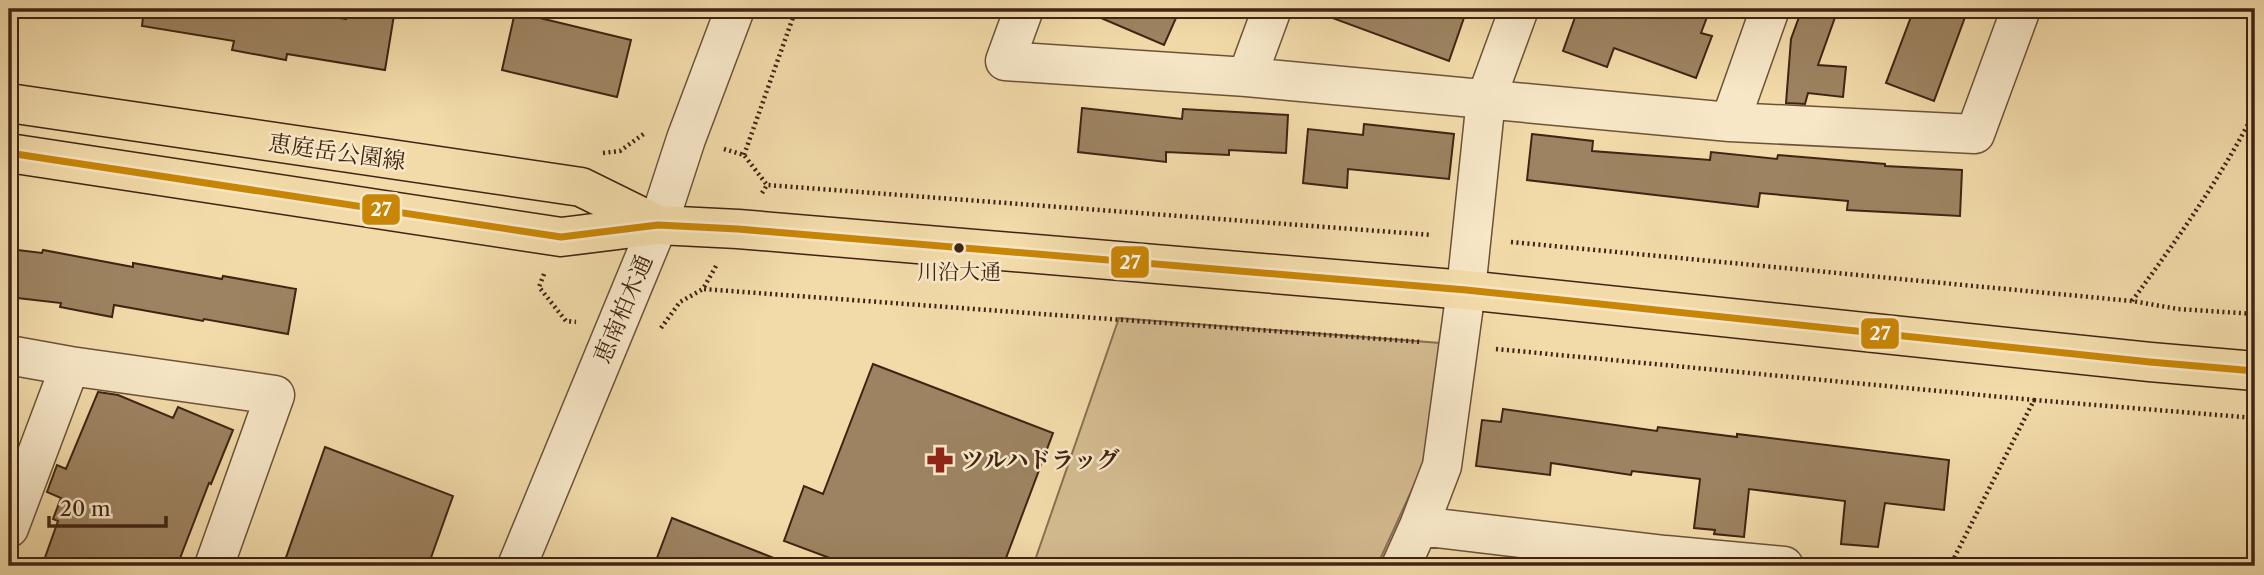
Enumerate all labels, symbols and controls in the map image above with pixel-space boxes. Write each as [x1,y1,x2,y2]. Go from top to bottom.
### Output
street label: 恵庭岳公園線 [267,129,407,175]
line badge: 27 [361,193,401,226]
text: 27 [370,198,392,221]
marker: 川沿大通 [952,241,966,255]
line badge: 27 [1110,245,1150,279]
street label: 恵南柏木通 [588,251,658,367]
text: 27 [1119,251,1141,274]
place label: 川沿大通 [917,259,1001,284]
line badge: 27 [1860,317,1900,350]
text: 27 [1869,322,1891,345]
pharmacy icon: ツルハドラッグ [925,445,955,475]
place label: ツルハドラッグ [961,446,1119,474]
scale bar [49,484,166,528]
text: 20 m [60,496,111,521]

